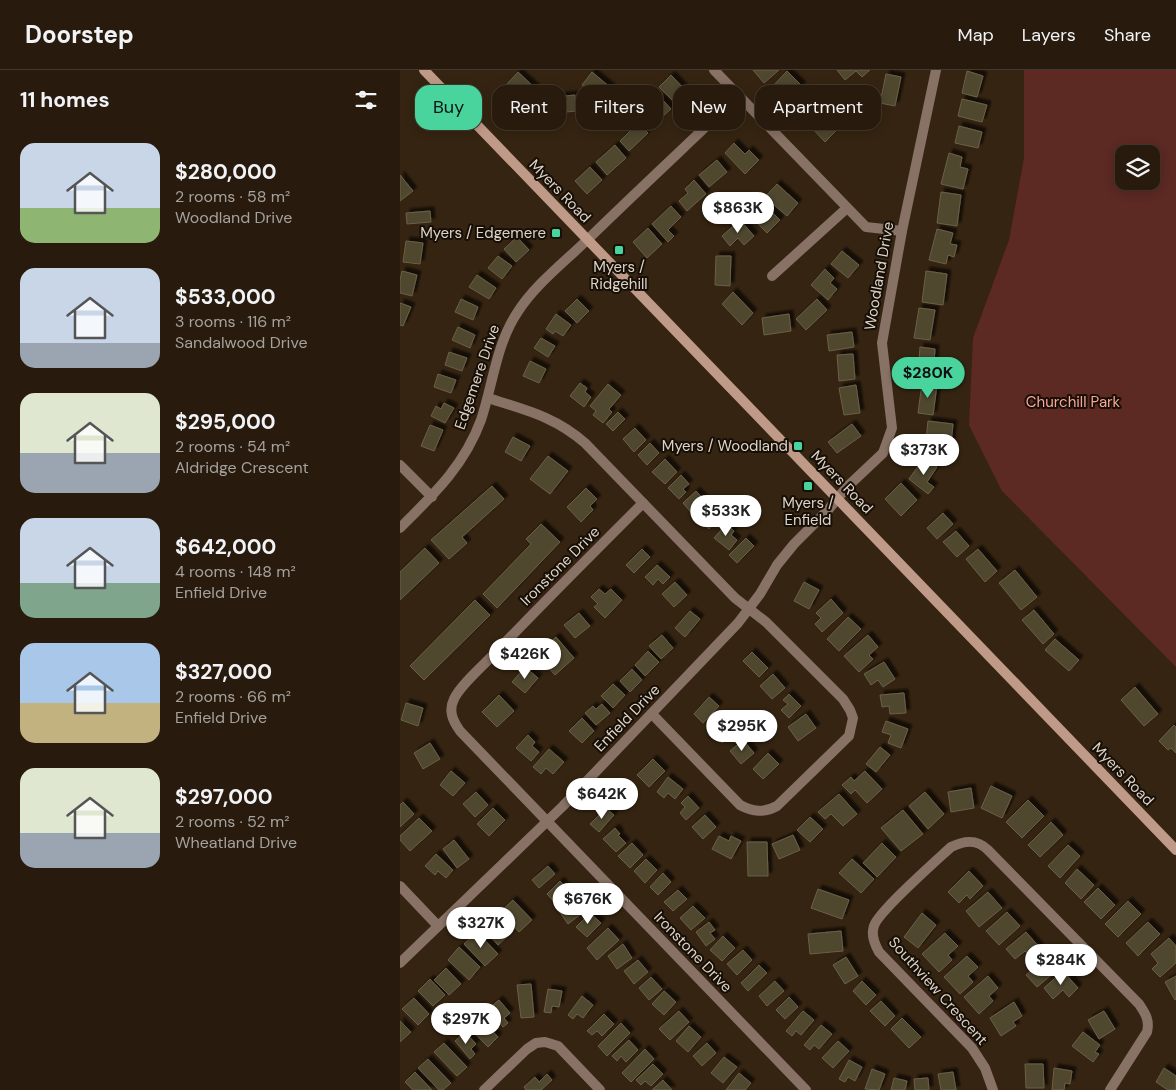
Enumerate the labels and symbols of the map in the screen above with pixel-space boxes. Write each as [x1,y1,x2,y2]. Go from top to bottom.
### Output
street label: Myers Road [525,155,595,227]
pin: $863K [703,191,773,234]
street label: Woodland Drive [860,220,898,332]
place label: Myers / Edgemere [420,223,546,243]
marker: Myers / Edgemere [550,227,562,239]
marker: Myers / Ridgehill [613,244,625,256]
place label: Myers / Ridgehill [590,257,648,294]
street label: Edgemere Drive [450,322,504,432]
pin: $280K [893,356,963,399]
park label: Churchill Park [1026,392,1121,412]
pin: $373K [889,434,959,476]
place label: Myers / Woodland [662,436,788,456]
marker: Myers / Woodland [792,440,804,452]
street label: Myers Road [807,446,877,518]
marker: Myers / Enfield [802,480,814,492]
place label: Myers / Enfield [782,493,834,530]
pin: $533K [691,494,761,537]
street label: Ironstone Drive [516,522,604,610]
pin: $426K [490,638,560,680]
street label: Enfield Drive [590,680,664,756]
pin: $295K [707,710,777,752]
street label: Myers Road [1088,738,1158,810]
pin: $642K [567,778,637,820]
pin: $676K [553,882,623,925]
pin: $327K [446,906,516,949]
street label: Ironstone Drive [649,907,737,997]
street label: Southview Crescent [884,933,992,1050]
pin: $284K [1026,944,1096,986]
pin: $297K [431,1002,501,1045]

